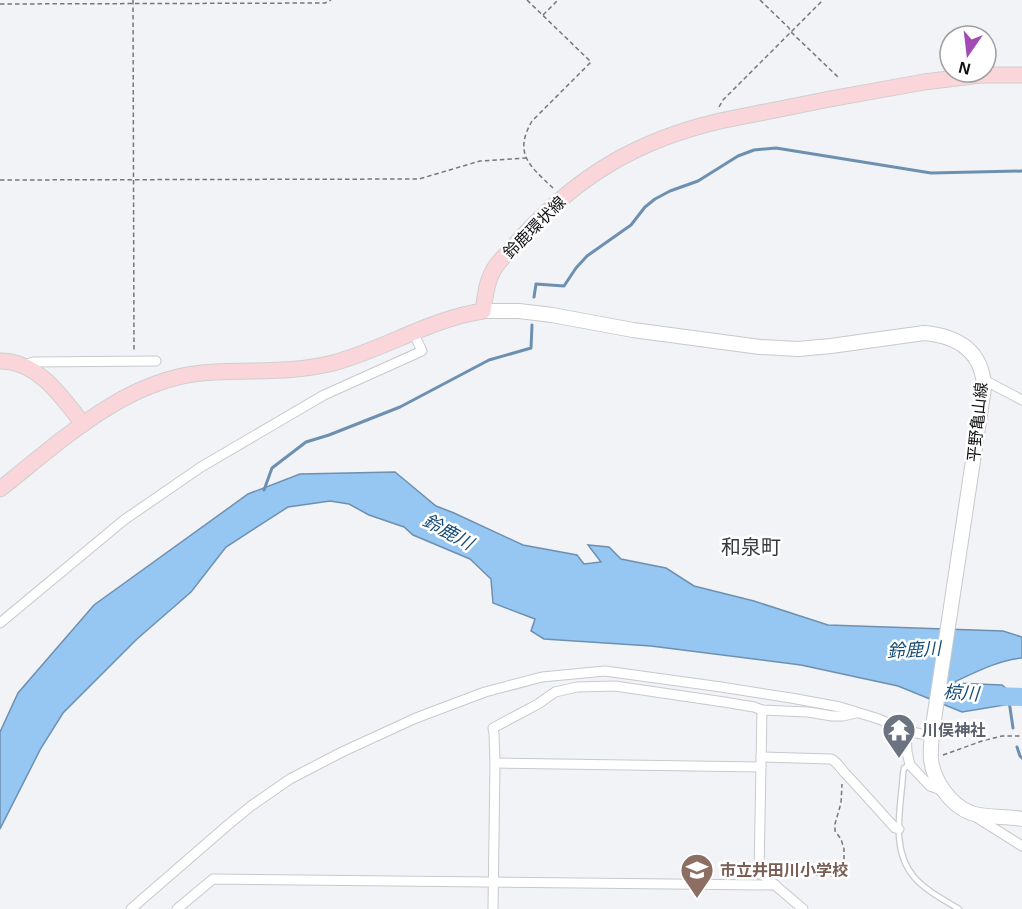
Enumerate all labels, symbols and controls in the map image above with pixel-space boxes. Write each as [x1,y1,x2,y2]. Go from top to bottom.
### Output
north arrow [938,24,998,84]
text: N [957,58,972,78]
street label: 鈴鹿環状線 [500,193,569,262]
street label: 平野亀山線 [965,381,990,463]
water label: 鈴鹿川 [420,510,478,555]
district label: 和泉町 [721,536,781,558]
water label: 鈴鹿川 [887,638,943,661]
water label: 椋川 [942,682,982,704]
temple icon: 川俣神社 [881,712,917,759]
place label: 川俣神社 [922,721,986,739]
school or university icon: 市立井田川小学校 [679,852,715,899]
place label: 市立井田川小学校 [720,861,848,879]

